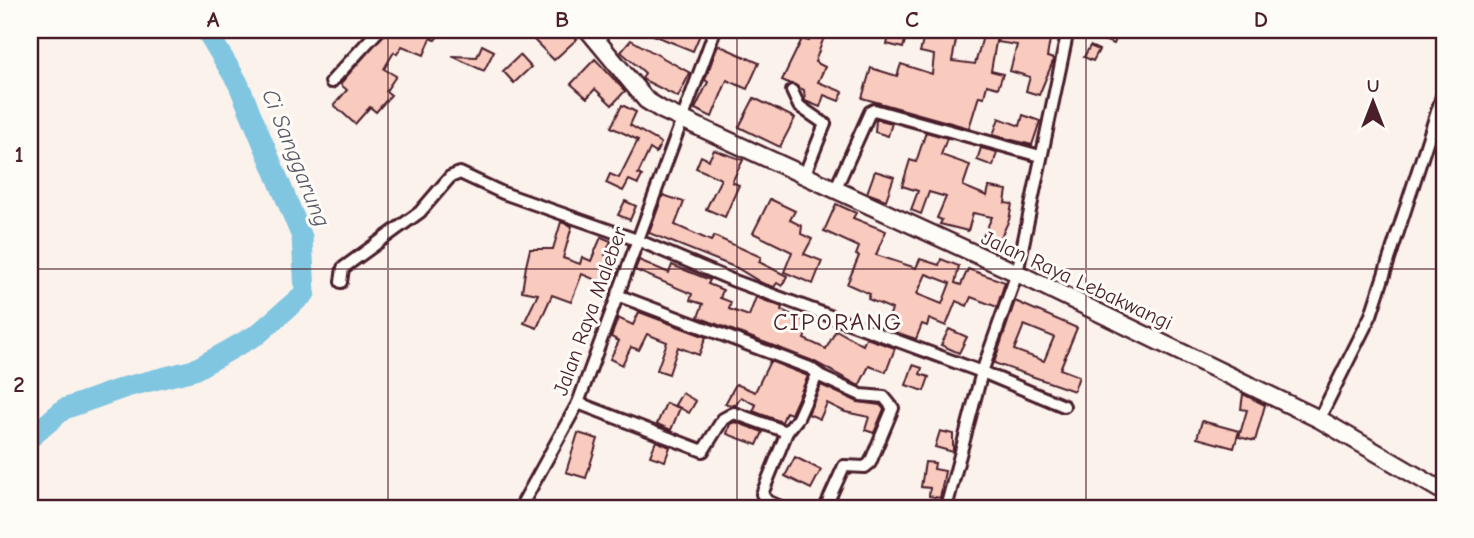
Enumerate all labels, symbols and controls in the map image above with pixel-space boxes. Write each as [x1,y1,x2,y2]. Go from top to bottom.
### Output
text: A [207,6,220,33]
text: B [555,6,569,33]
text: C [905,6,919,33]
text: D [1254,6,1268,33]
north arrow [1338,66,1408,136]
text: U [1367,75,1379,97]
water label: Ci Sanggarung [256,85,336,231]
text: 1 [14,141,24,168]
street label: Jalan Raya Maleber [548,223,632,399]
street label: Jalan Raya Lebakwangi [978,225,1176,335]
district label: CIPORANG [773,308,903,336]
text: 2 [13,371,25,398]

